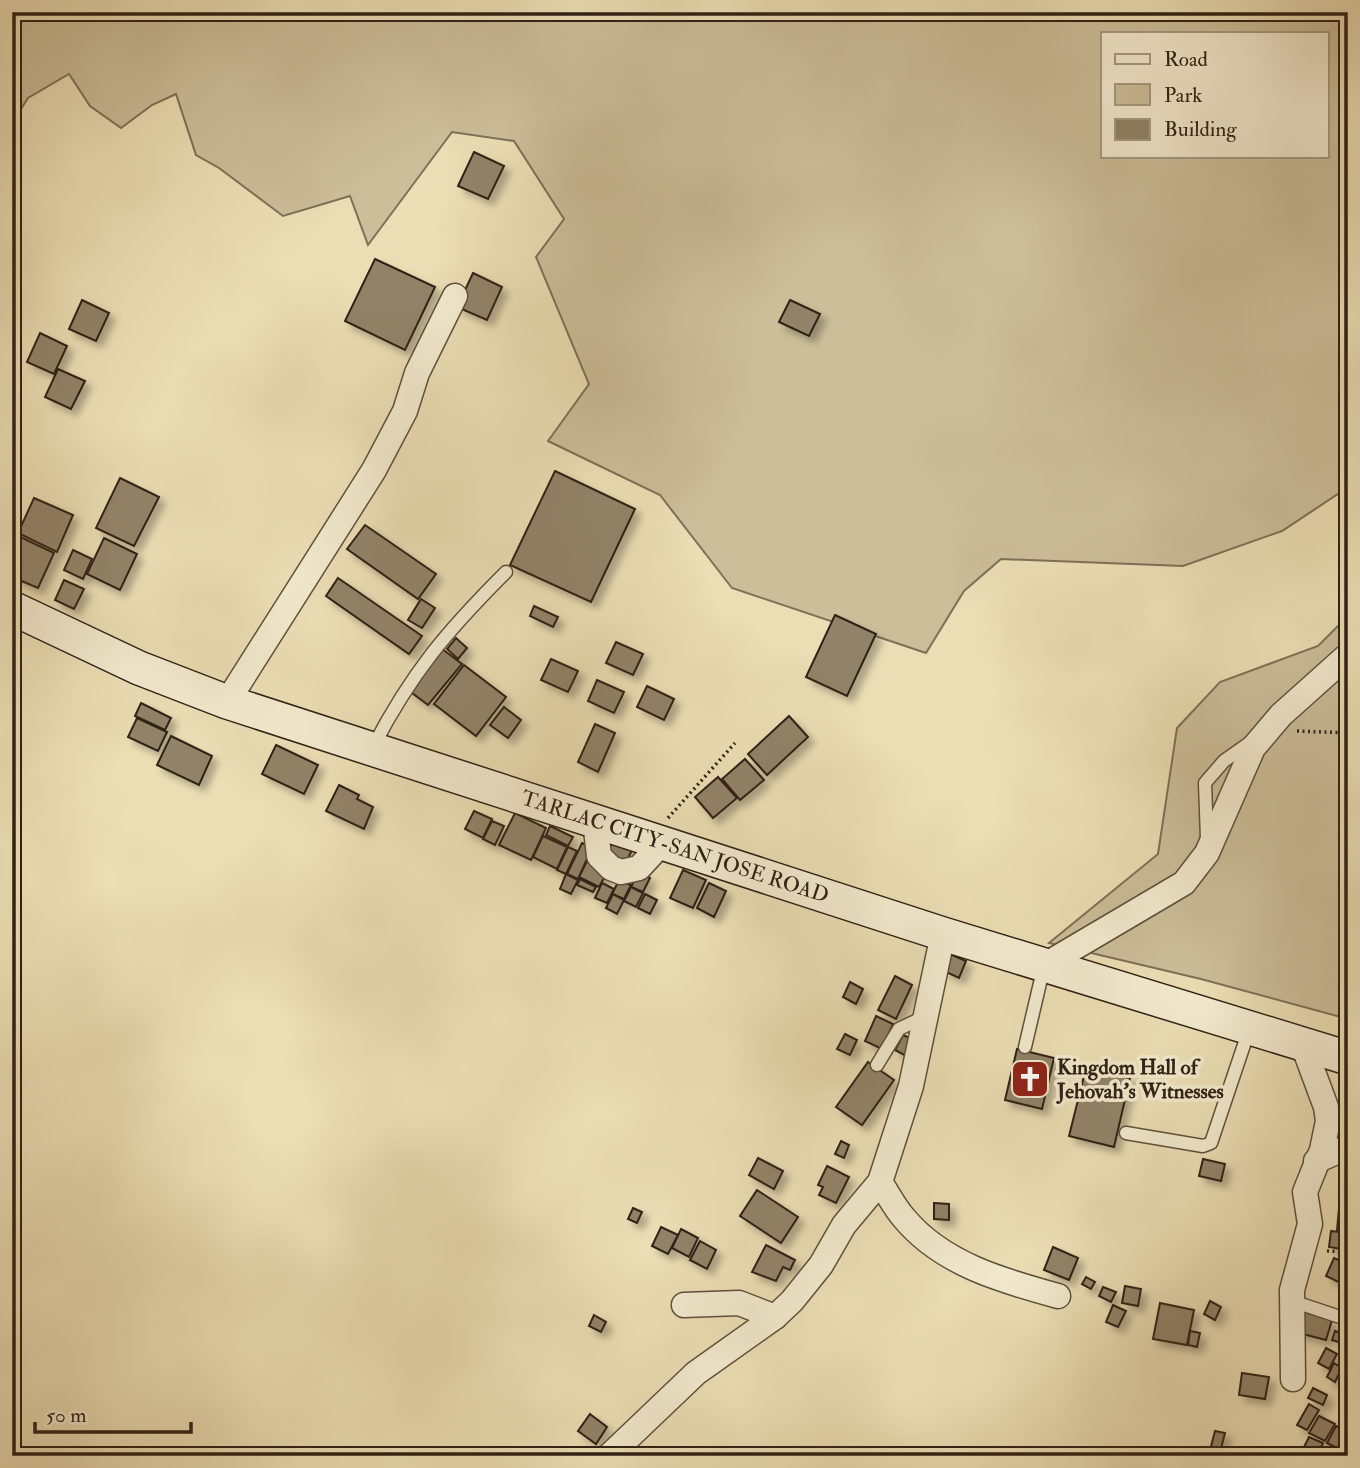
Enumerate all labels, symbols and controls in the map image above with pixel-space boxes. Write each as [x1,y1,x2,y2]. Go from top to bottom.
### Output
legend [1101,32,1328,158]
text: Road [1164,46,1209,73]
text: Park [1164,82,1202,109]
text: Building [1164,116,1237,143]
street label: TARLAC CITY-SAN JOSE ROAD [518,784,832,910]
place label: Kingdom Hall of Jehovah's Witnesses [1056,1054,1224,1105]
church icon: Kingdom Hall of Jehovah's Witnesses [1009,1058,1051,1100]
scale bar [35,1391,191,1435]
text: 50 m [46,1402,87,1429]

